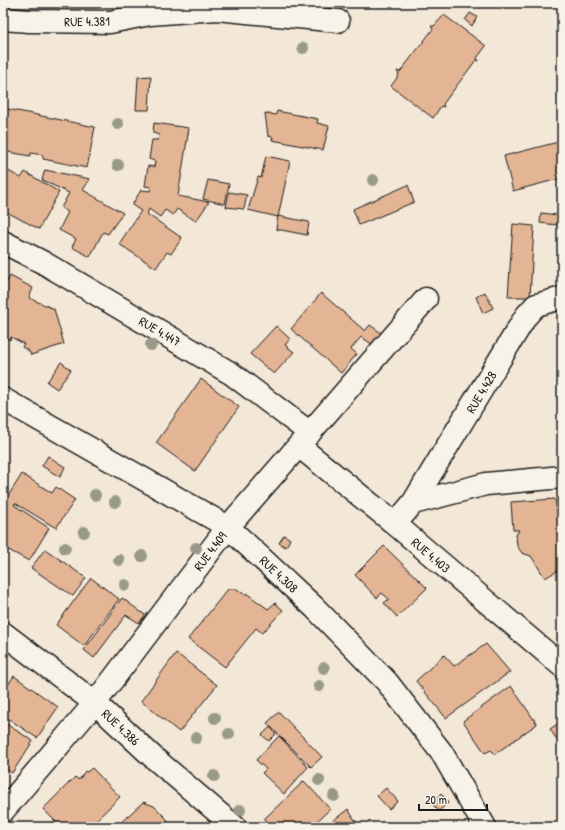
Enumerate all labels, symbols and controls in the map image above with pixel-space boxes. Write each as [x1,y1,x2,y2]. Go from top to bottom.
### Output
street label: RUE 4.381 [64,12,110,30]
street label: RUE 4.447 [136,312,184,350]
street label: RUE 4.428 [461,367,501,416]
street label: RUE 4.409 [189,527,231,574]
street label: RUE 4.403 [408,533,455,577]
street label: RUE 4.308 [256,551,302,597]
street label: RUE 4.386 [98,705,144,749]
scale bar [419,786,487,812]
text: 20 m [425,791,447,808]

